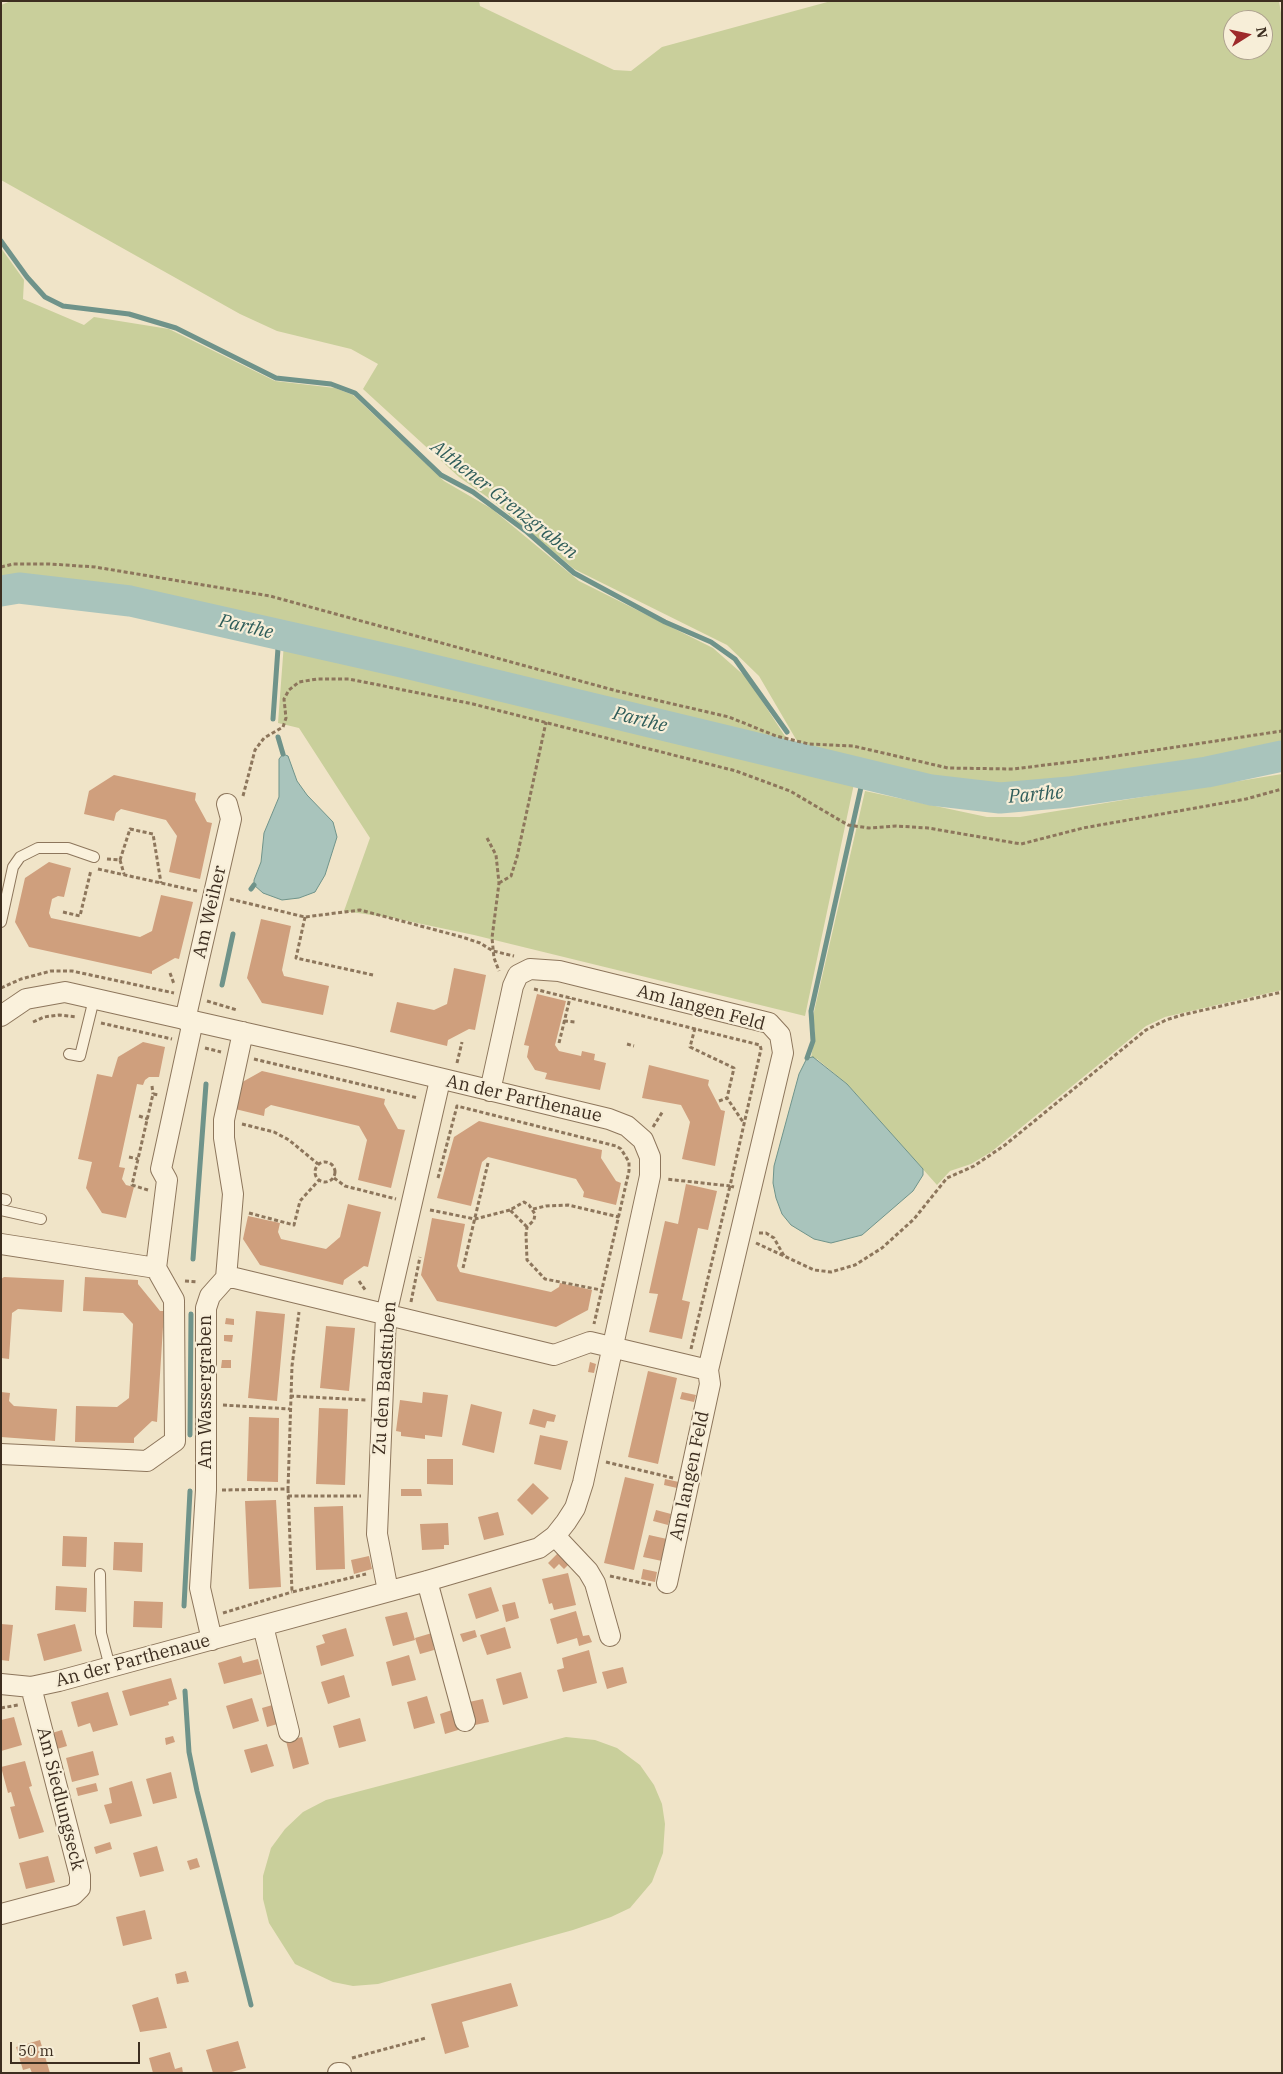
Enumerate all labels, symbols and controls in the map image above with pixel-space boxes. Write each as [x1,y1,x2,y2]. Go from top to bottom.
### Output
north arrow [1223,10,1273,60]
text: N [1252,26,1272,40]
water label: Althener Grenzgraben [426,436,582,564]
water label: Parthe [217,610,275,644]
water label: Parthe [611,702,669,738]
water label: Parthe [1008,781,1064,809]
street label: Am Weiher [189,864,231,960]
street label: Am langen Feld [634,980,768,1036]
street label: An der Parthenaue [444,1071,604,1127]
street label: Zu den Badstuben [369,1300,401,1456]
street label: Am Wassergraben [195,1315,217,1469]
street label: Am langen Feld [666,1409,714,1543]
street label: An der Parthenaue [53,1630,213,1692]
street label: Am Siedlungseck [32,1725,88,1873]
scale bar [12,2032,142,2064]
text: 50 m [18,2041,54,2060]

